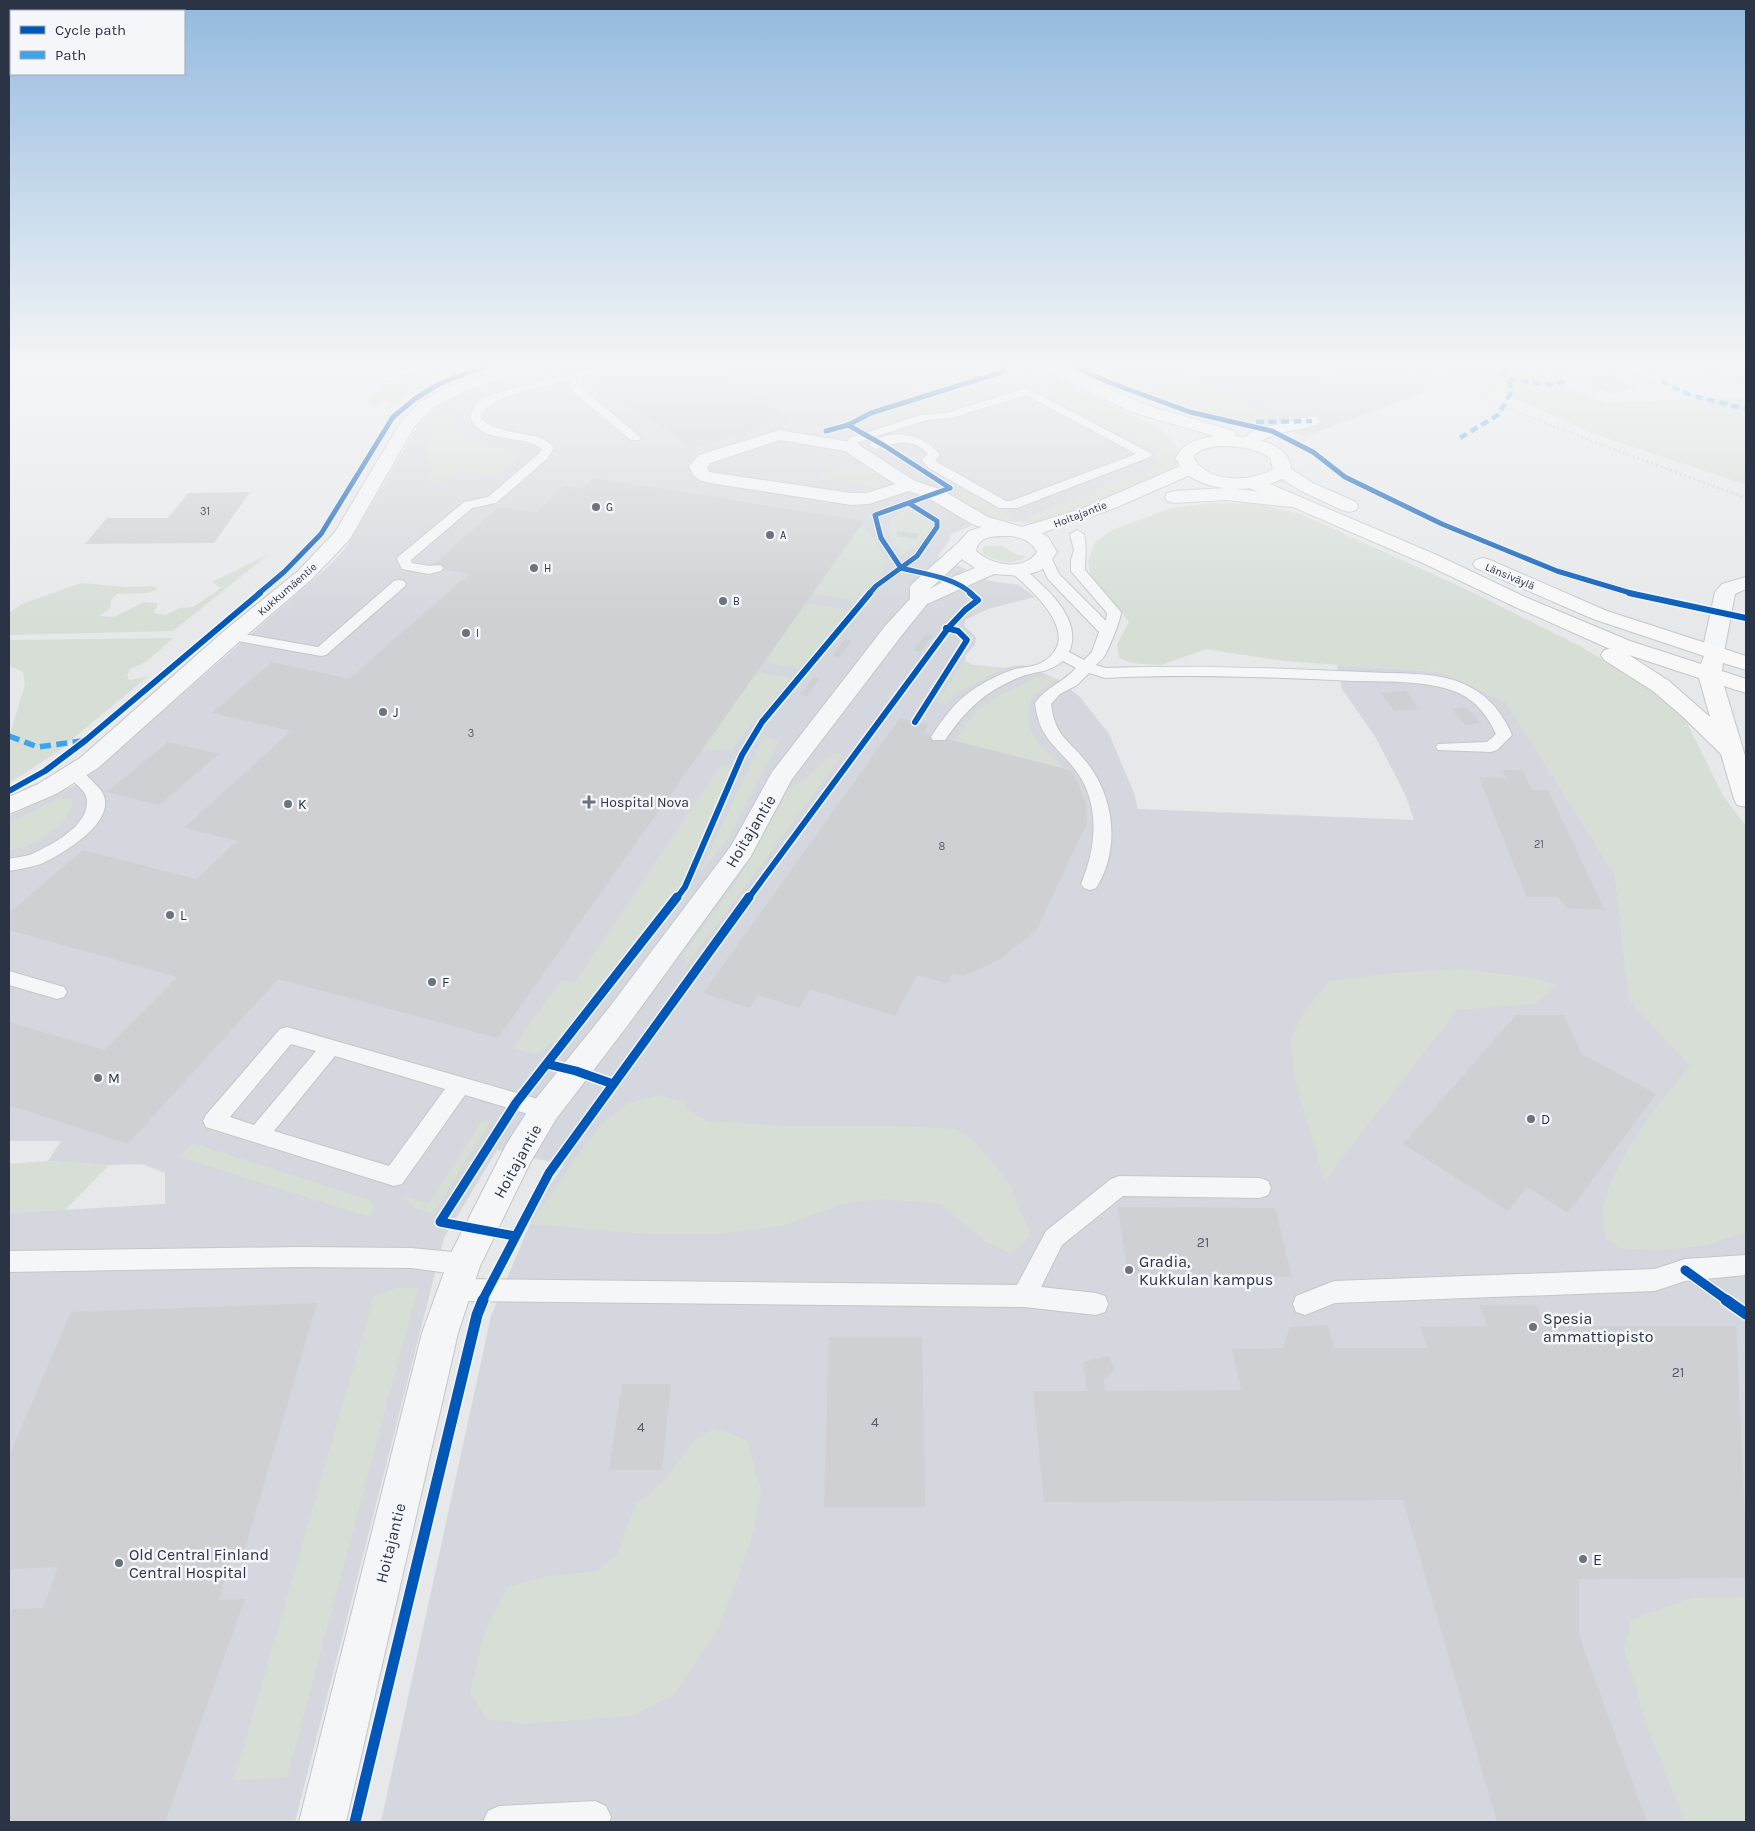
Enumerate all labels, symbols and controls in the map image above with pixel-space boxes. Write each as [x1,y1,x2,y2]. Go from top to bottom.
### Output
legend [10,10,185,75]
text: Cycle path [55,21,126,39]
text: Path [55,46,86,64]
street label: Hoitajantie [1052,498,1109,531]
marker: G [590,501,602,513]
place label: G [606,501,613,514]
house number: 31 [200,505,210,518]
marker: A [764,529,776,541]
place label: A [780,529,787,542]
street label: Kukkumäentie [255,560,320,619]
street label: Länsiväylä [1483,560,1537,593]
marker: H [528,562,540,574]
place label: H [544,562,551,575]
marker: B [717,595,729,607]
place label: B [733,595,740,608]
marker: I [460,627,472,639]
place label: I [476,627,479,640]
place label: J [393,704,399,721]
marker: J [377,706,389,718]
house number: 3 [468,727,474,740]
street label: Hoitajantie [721,791,780,871]
place label: Hospital Nova [600,794,689,811]
marker: Hospital Nova [582,795,596,809]
place label: K [298,796,307,813]
marker: K [282,798,294,810]
house number: 21 [1534,838,1544,851]
house number: 8 [939,840,946,853]
place label: L [180,907,187,924]
marker: L [164,909,176,921]
place label: F [442,974,449,991]
marker: F [426,976,438,988]
place label: M [108,1070,120,1087]
marker: M [92,1072,104,1084]
place label: D [1541,1111,1550,1128]
marker: D [1525,1113,1537,1125]
street label: Hoitajantie [489,1121,546,1201]
house number: 21 [1197,1234,1209,1251]
place label: Gradia, Kukkulan kampus [1139,1252,1273,1289]
marker: Gradia, Kukkulan kampus [1123,1264,1135,1276]
place label: Spesia ammattiopisto [1543,1309,1653,1346]
marker: Spesia ammattiopisto [1527,1321,1539,1333]
house number: 21 [1672,1364,1684,1381]
house number: 4 [871,1414,879,1431]
house number: 4 [637,1419,645,1436]
street label: Hoitajantie [371,1501,410,1585]
place label: Old Central Finland Central Hospital [129,1545,269,1582]
place label: E [1593,1550,1602,1569]
marker: E [1577,1553,1589,1565]
marker: Old Central Finland Central Hospital [113,1557,125,1569]

